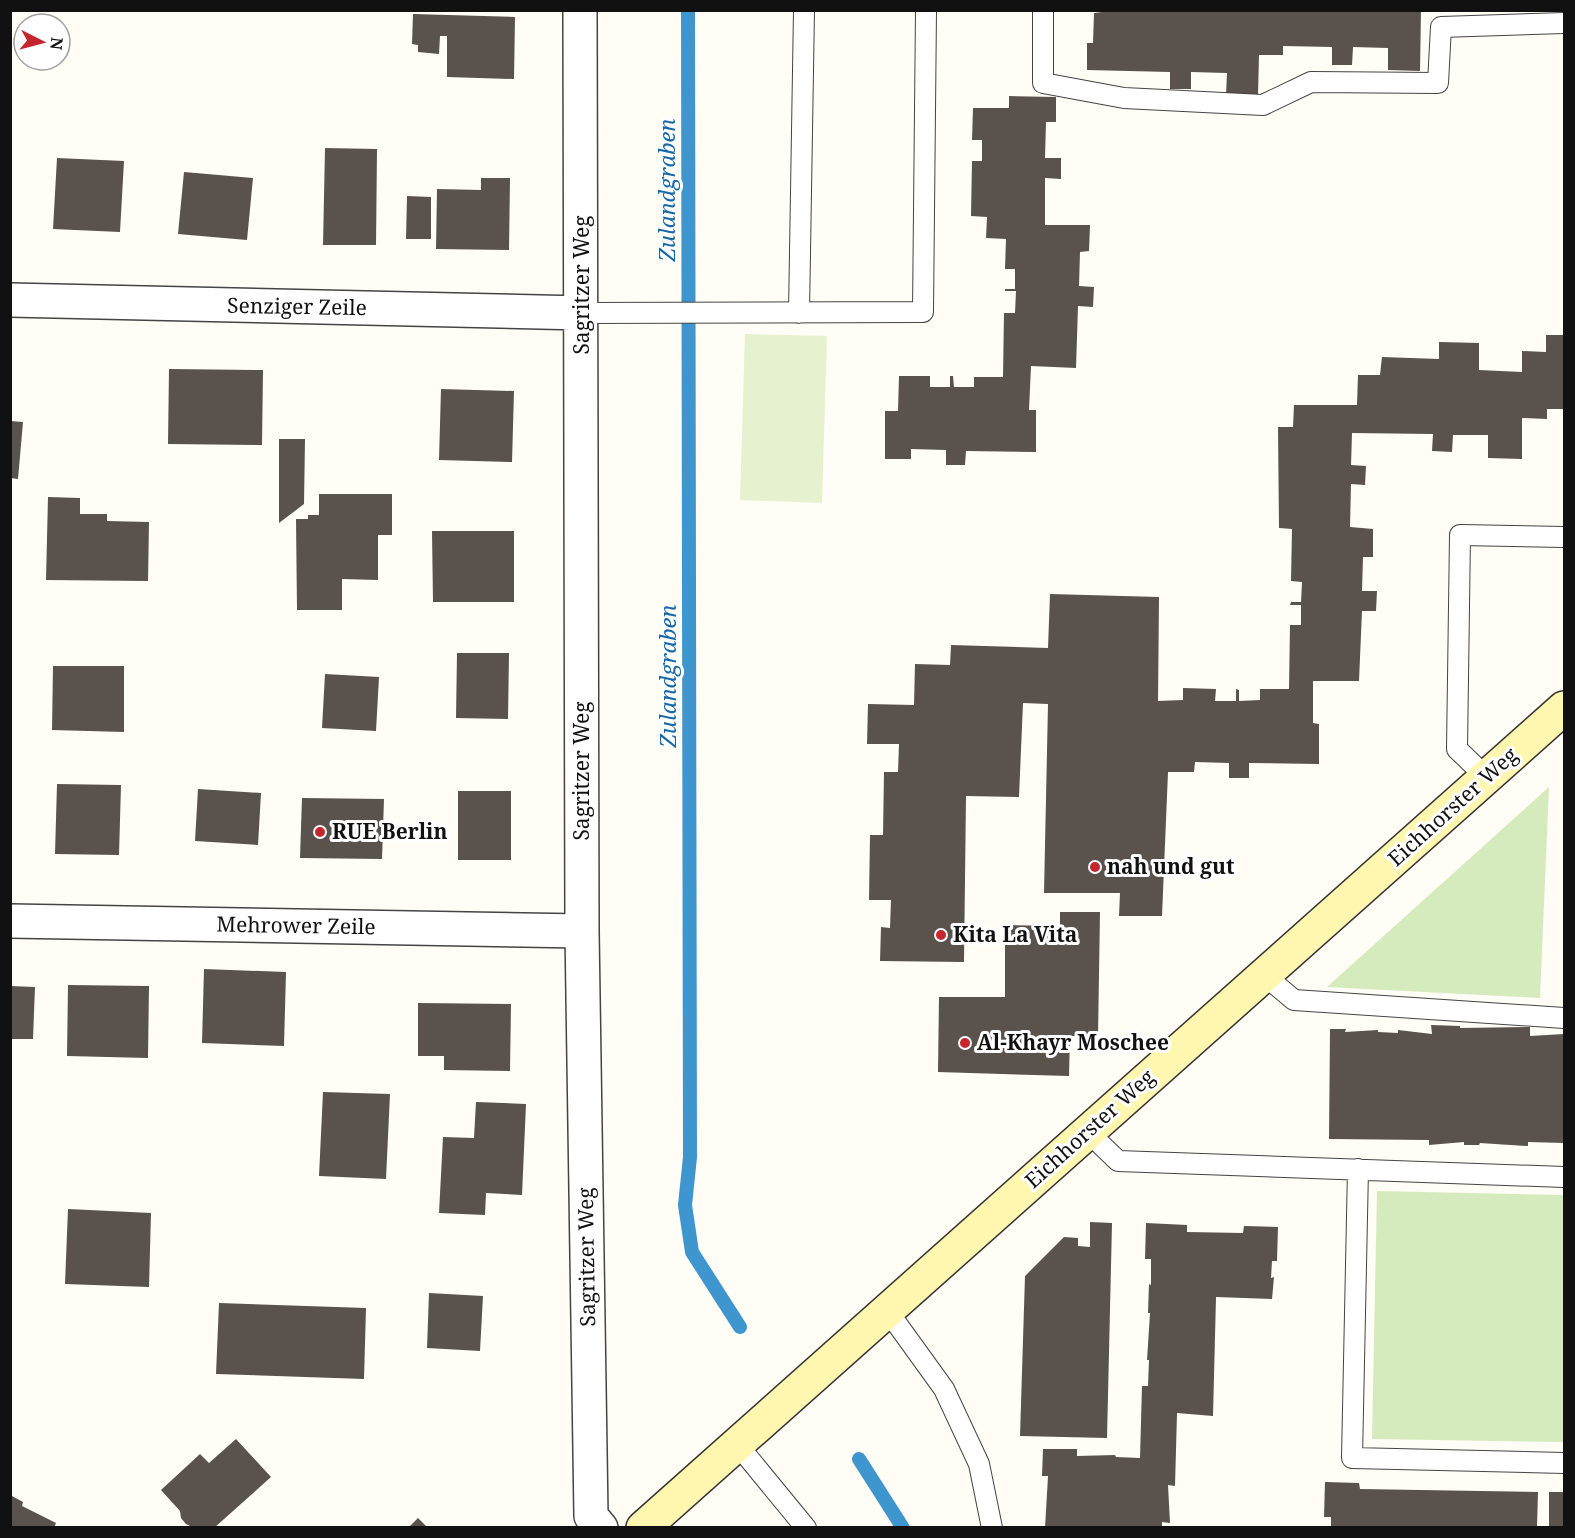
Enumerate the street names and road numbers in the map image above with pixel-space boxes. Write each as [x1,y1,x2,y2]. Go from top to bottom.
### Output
street label: Sagritzer Weg [567,215,595,355]
street label: Senziger Zeile [227,291,367,321]
street label: Sagritzer Weg [567,701,595,841]
street label: Eichhorster Weg [1381,740,1524,872]
street label: Mehrower Zeile [216,910,376,940]
street label: Eichhorster Weg [1018,1062,1161,1194]
street label: Sagritzer Weg [571,1187,601,1327]

